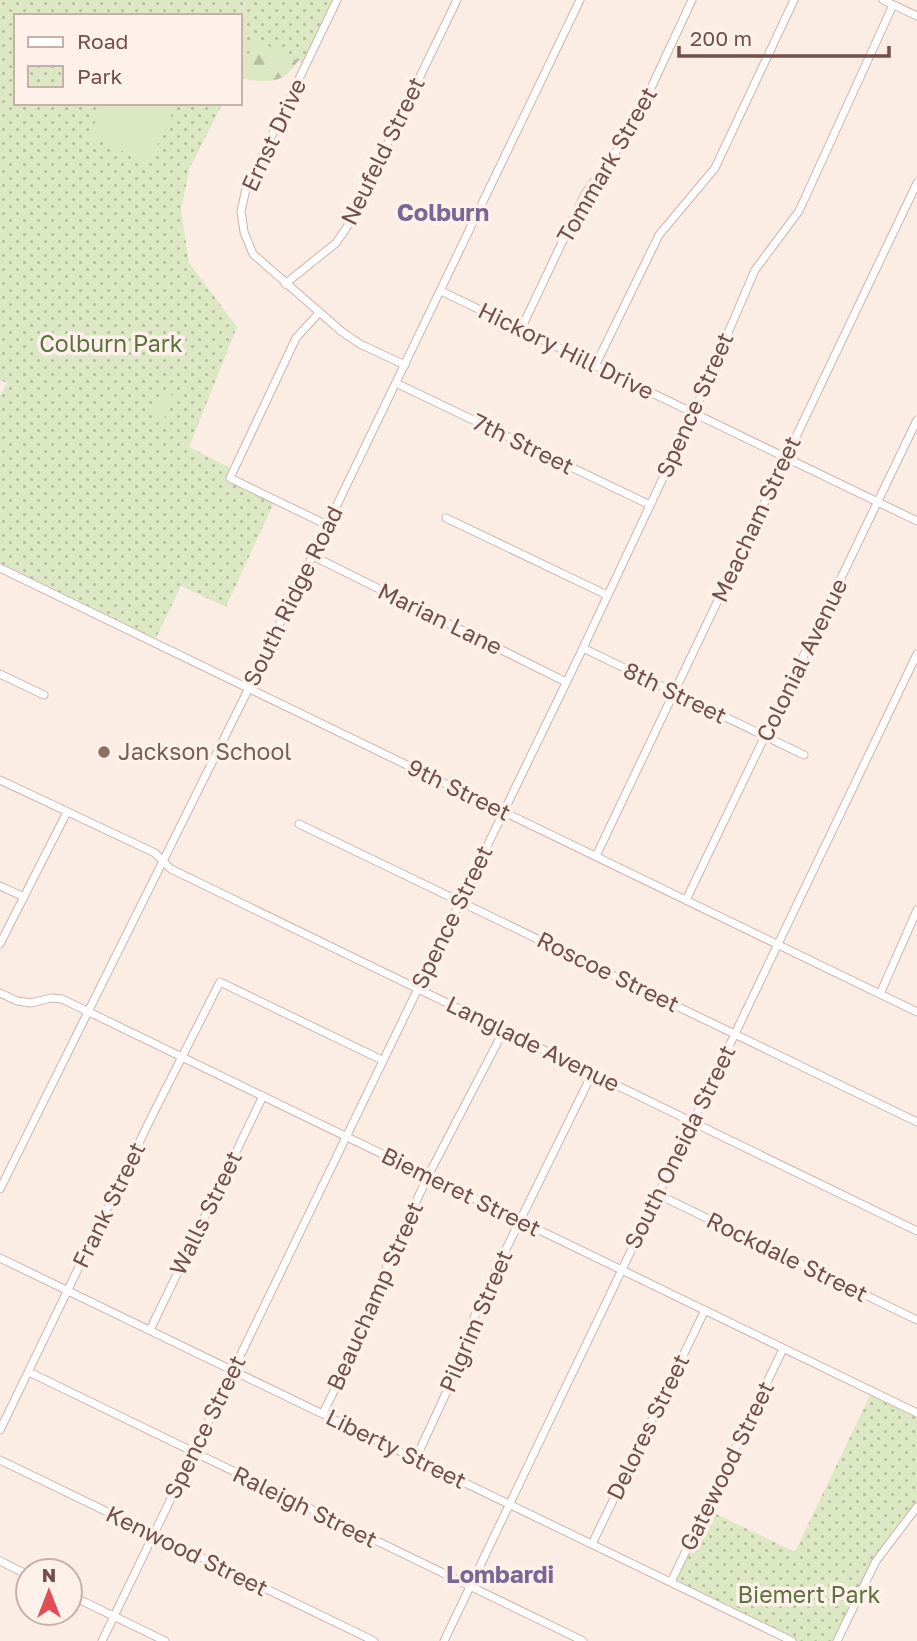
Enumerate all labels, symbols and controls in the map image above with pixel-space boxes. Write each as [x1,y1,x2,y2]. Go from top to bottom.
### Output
legend [14,14,242,105]
scale bar [679,14,889,58]
text: 200 m [690,25,752,51]
text: Road [77,28,128,54]
text: Park [77,63,123,89]
street label: Neufeld Street [334,72,430,229]
street label: Ernst Drive [235,74,311,195]
street label: Tommark Street [550,82,662,247]
district label: Colburn [397,197,489,226]
street label: Hickory Hill Drive [474,295,659,405]
street label: Spence Street [650,328,739,482]
park label: Colburn Park [39,329,183,357]
street label: 7th Street [468,407,579,480]
street label: Meacham Street [704,431,806,606]
street label: South Ridge Road [236,501,348,690]
street label: Colonial Avenue [750,573,853,746]
street label: Marian Lane [374,576,507,660]
street label: 8th Street [619,655,732,729]
place label: Jackson School [118,737,292,765]
marker: Jackson School [96,744,112,760]
street label: 9th Street [403,752,516,826]
street label: Spence Street [404,840,498,993]
street label: Roscoe Street [533,925,684,1018]
street label: Langlade Avenue [442,989,625,1097]
street label: South Oneida Street [618,1040,741,1253]
street label: Frank Street [66,1137,151,1272]
street label: Biemeret Street [377,1140,546,1242]
street label: Walls Street [163,1146,247,1279]
street label: Beauchamp Street [320,1197,428,1394]
street label: Rockdale Street [702,1205,873,1307]
street label: Pilgrim Street [433,1245,518,1396]
street label: Delores Street [600,1349,694,1504]
street label: Spence Street [157,1350,251,1503]
street label: Gatewood Street [673,1376,779,1555]
street label: Liberty Street [322,1402,471,1494]
street label: Raleigh Street [229,1459,382,1553]
street label: Kenwood Street [102,1499,273,1601]
north arrow [14,1557,84,1627]
district label: Lombardi [446,1559,554,1588]
text: N [42,1563,56,1586]
park label: Biemert Park [738,1580,880,1608]

